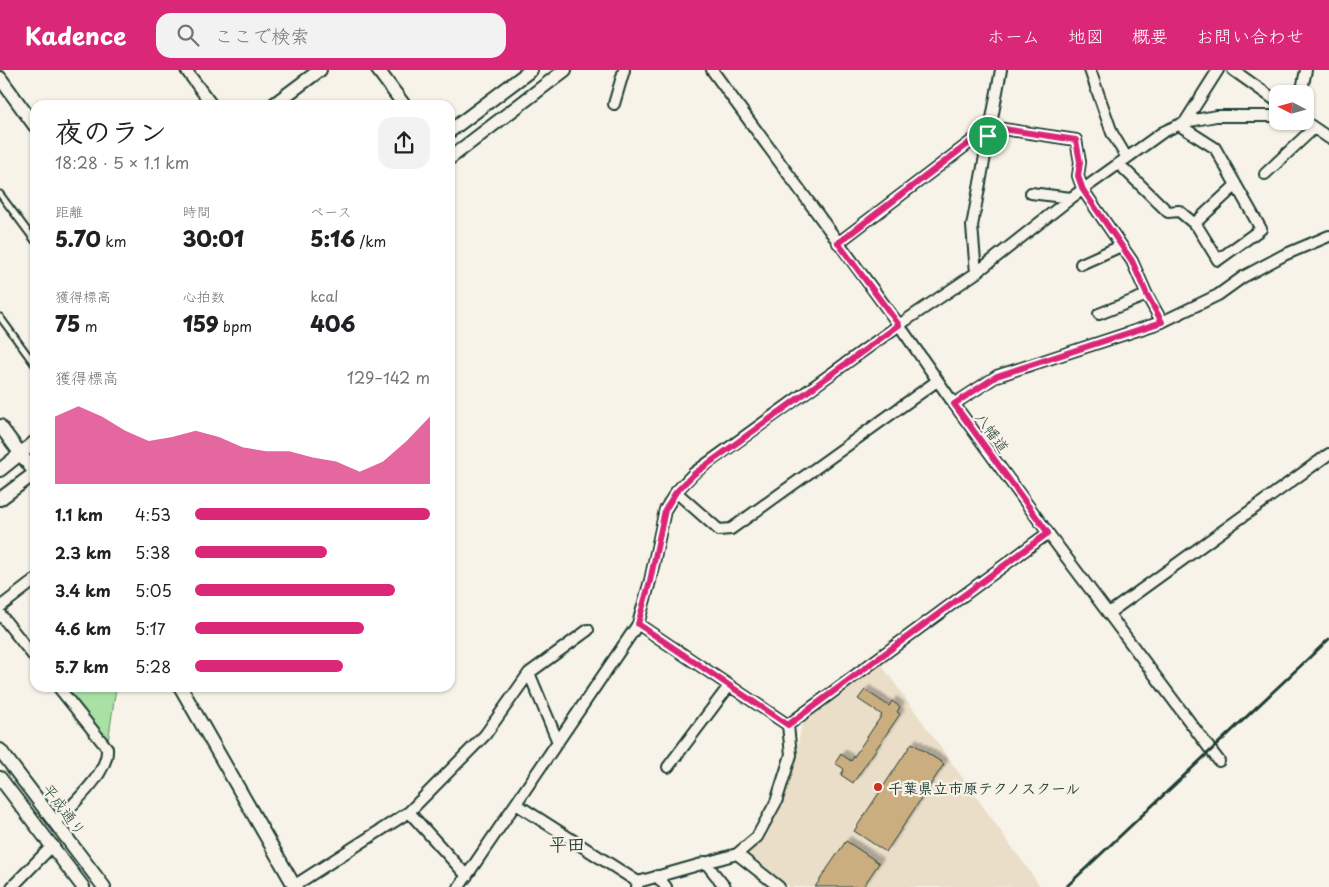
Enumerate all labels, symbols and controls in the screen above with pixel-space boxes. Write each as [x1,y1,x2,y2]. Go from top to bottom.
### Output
search box [156,13,506,58]
text: Kadence [25,17,126,53]
icon: search [174,21,202,49]
text: ここで検索 [214,21,309,49]
text: ホーム [987,22,1040,49]
text: 地図 [1068,22,1104,49]
text: 概要 [1132,22,1168,49]
text: お問い合わせ [1196,22,1304,49]
north arrow [1269,85,1314,130]
map controls [1269,85,1314,130]
text: 夜のラン [55,109,167,152]
pin [967,115,1009,157]
button: share [378,117,430,169]
icon: arrive [974,122,1002,150]
text: 18:28 · 5 × 1.1 km [55,150,189,174]
text: 距離 [55,201,83,222]
text: 時間 [183,201,211,222]
text: ペース [310,201,352,222]
text: 5.70 [55,222,101,254]
text: 30:01 [183,222,244,254]
text: 5:16 [310,222,355,254]
text: km [101,231,126,252]
text: /km [355,231,386,252]
text: 獲得標高 [55,286,111,307]
text: 心拍数 [183,286,225,307]
text: kcal [310,286,338,307]
text: 75 [55,307,80,339]
text: 159 [183,307,218,339]
text: 406 [310,307,355,339]
text: m [80,316,98,337]
text: bpm [218,316,252,337]
text: 獲得標高 [55,365,119,389]
text: 129–142 m [347,365,430,389]
street label: 八幡道 [970,407,1016,457]
text: 1.1 km [55,502,103,526]
text: 4:53 [135,502,171,526]
text: 2.3 km [55,540,111,564]
text: 5:38 [135,540,170,564]
text: 3.4 km [55,578,111,602]
text: 5:05 [135,578,172,602]
text: 4.6 km [55,616,111,640]
text: 5:17 [135,616,166,640]
text: 5.7 km [55,654,109,678]
text: 5:28 [135,654,171,678]
place label: 千葉県立市原テクノスクール [888,776,1080,799]
street label: 平成通り [38,778,92,840]
marker: 千葉県立市原テクノスクール [872,781,884,793]
district label: 平田 [549,830,585,857]

